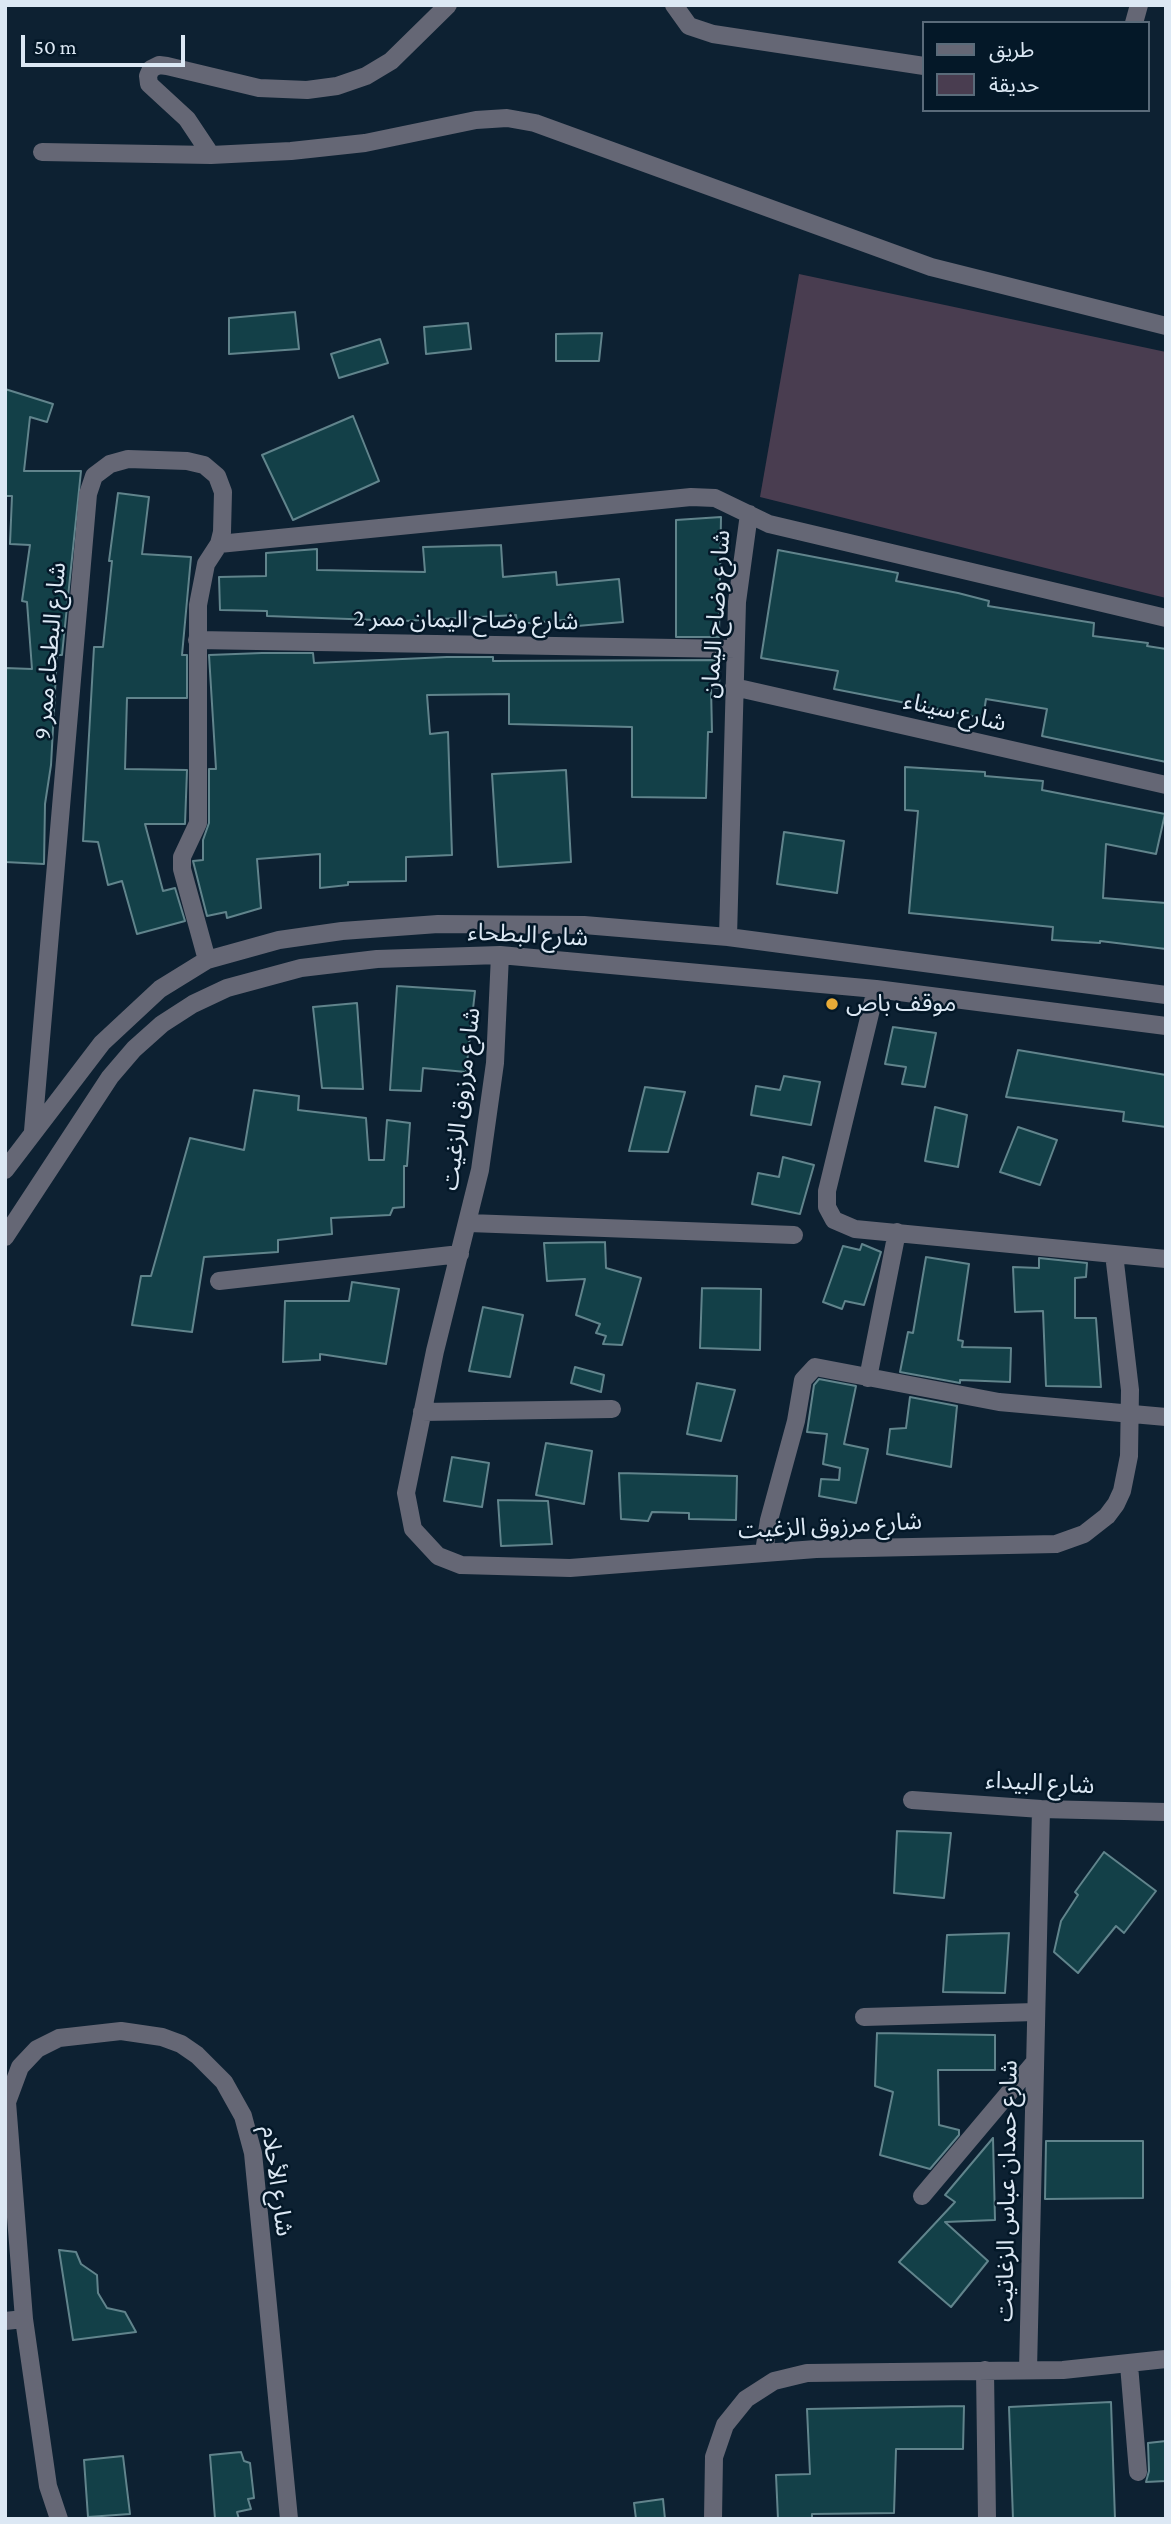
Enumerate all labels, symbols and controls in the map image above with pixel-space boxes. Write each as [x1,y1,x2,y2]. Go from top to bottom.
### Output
scale bar [24,21,189,65]
legend [922,21,1150,112]
text: 50 m [34,35,77,59]
text: طريق [989,38,1034,62]
text: حديقة [989,73,1039,97]
street label: شارع وضاح اليمان [696,529,736,699]
street label: شارع البطحاء ممر 9 [28,561,72,741]
street label: شارع وضاح اليمان ممر 2 [353,604,579,636]
street label: شارع سيناء [901,686,1009,738]
street label: شارع البطحاء [467,917,589,953]
place label: موقف باص [846,990,956,1018]
marker: موقف باص [824,996,840,1012]
street label: شارع مرزوق الزغيت [435,1006,487,1192]
street label: شارع مرزوق الزغيت [737,1507,923,1545]
street label: شارع البيداء [985,1766,1095,1800]
street label: شارع حمدان عباس الزغاتيت [990,2060,1024,2322]
street label: شارع الأحلام [255,2124,299,2238]

